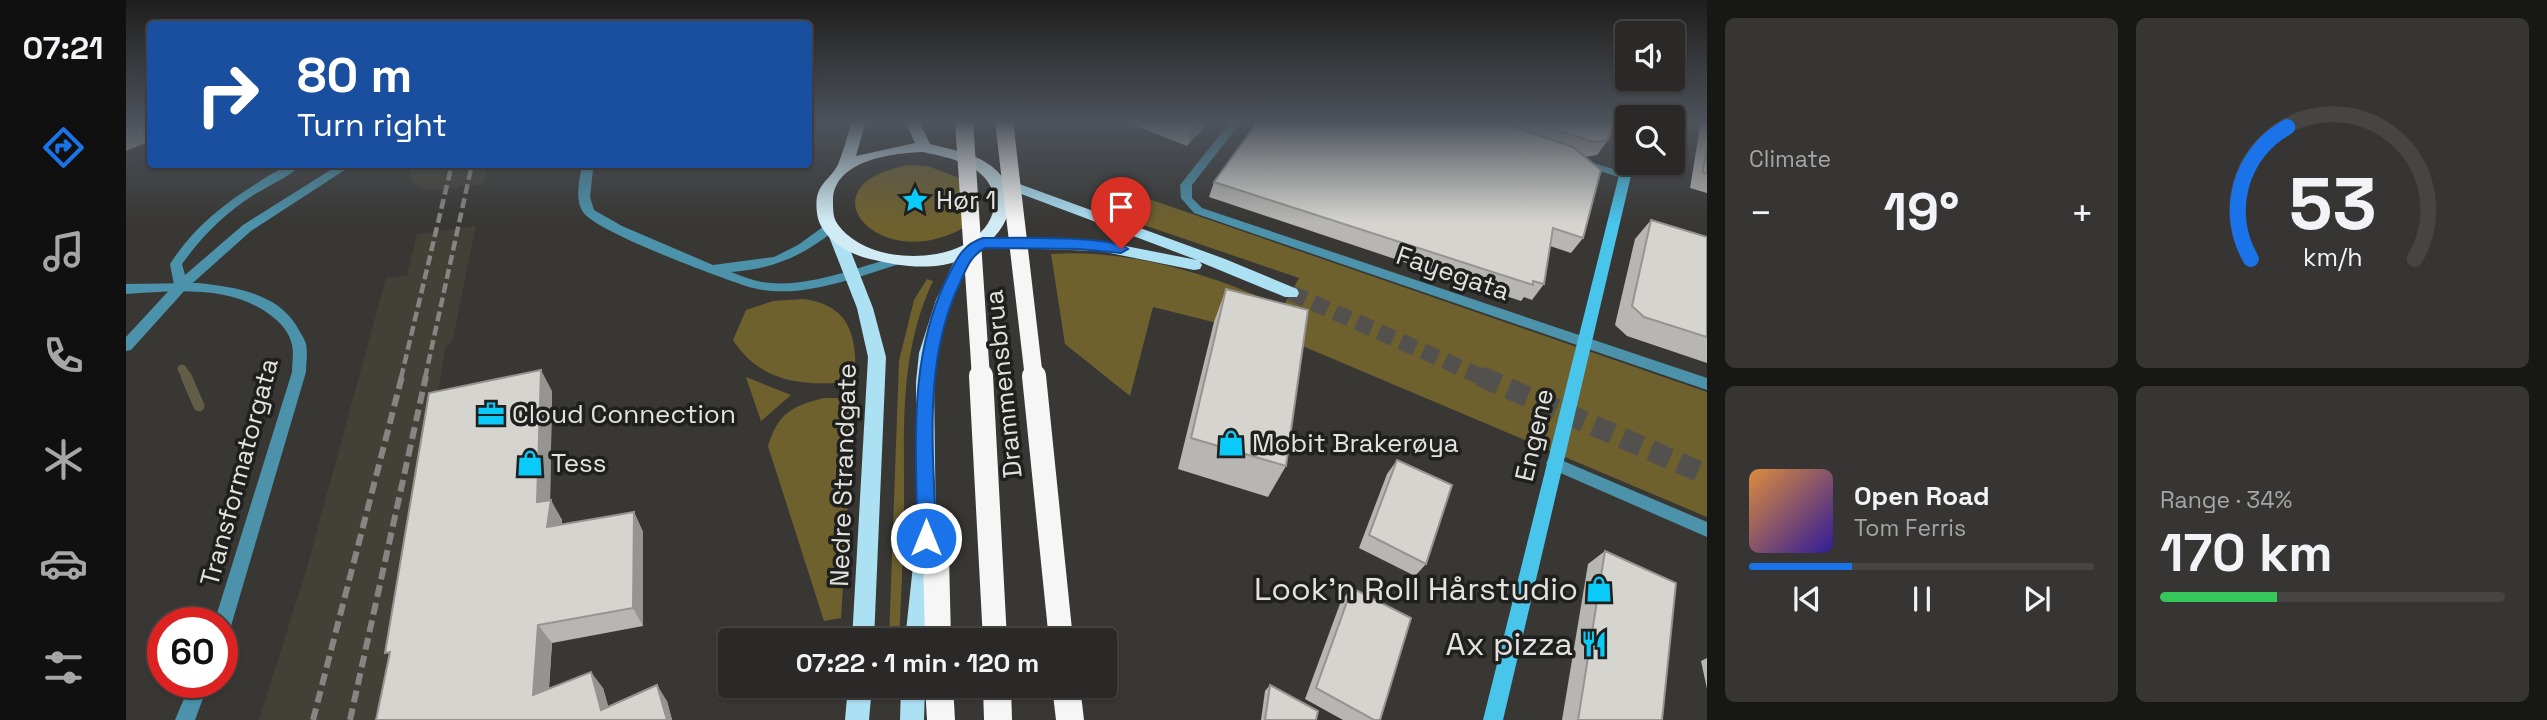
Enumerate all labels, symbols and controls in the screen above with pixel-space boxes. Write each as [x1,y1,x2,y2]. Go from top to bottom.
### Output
map controls [1615,21,1685,175]
button: sound [1615,21,1685,91]
text: 07:21 [23,28,103,68]
text: 80 m [297,44,412,106]
icon: right [182,49,273,140]
text: Turn right [297,105,447,145]
button: search [1615,105,1685,175]
icon: directions [39,123,88,172]
text: Climate [1749,144,1831,174]
text: 53 [2289,157,2376,250]
pin [1091,177,1151,249]
text: 19° [1883,179,1960,245]
place label: Hør 1 [936,183,996,217]
place icon: Hør 1 [900,185,930,215]
icon: arrive [1102,188,1140,226]
text: − [1749,189,1773,237]
text: + [2070,189,2094,237]
icon: music [39,227,88,276]
street label: Fayegata [1392,238,1514,308]
text: km/h [2303,241,2362,273]
street label: Drammensbrua [976,288,1030,480]
icon: phone [39,331,88,380]
street label: Transformatorgata [192,354,286,590]
street label: Nedre Strandgate [822,363,864,587]
street label: Engene [1507,385,1561,485]
place label: Cloud Connection [512,397,736,431]
office icon: Cloud Connection [476,399,506,429]
place label: Mobit Brakerøya [1252,426,1459,460]
shop icon: Mobit Brakerøya [1216,428,1246,458]
icon: climate [39,435,88,484]
place label: Tess [551,446,606,480]
shop icon: Tess [515,448,545,478]
text: Open Road [1854,479,1990,513]
text: Range · 34% [2160,485,2292,515]
position arrow [889,501,963,575]
text: Tom Ferris [1854,513,1966,543]
text: 170 km [2160,520,2333,586]
icon: car [39,539,88,588]
place label: Look'n Roll Hårstudio [1254,569,1578,609]
shop icon: Look'n Roll Hårstudio [1584,574,1614,604]
icon: previous [1788,580,1826,618]
icon: pause [1903,580,1941,618]
icon: next [2018,580,2056,618]
speed limit sign: 60 [147,607,238,698]
place label: Ax pizza [1446,624,1573,664]
restaurant icon: Ax pizza [1579,629,1609,659]
icon: filters [39,643,88,692]
text: 07:22 · 1 min · 120 m [796,646,1039,680]

